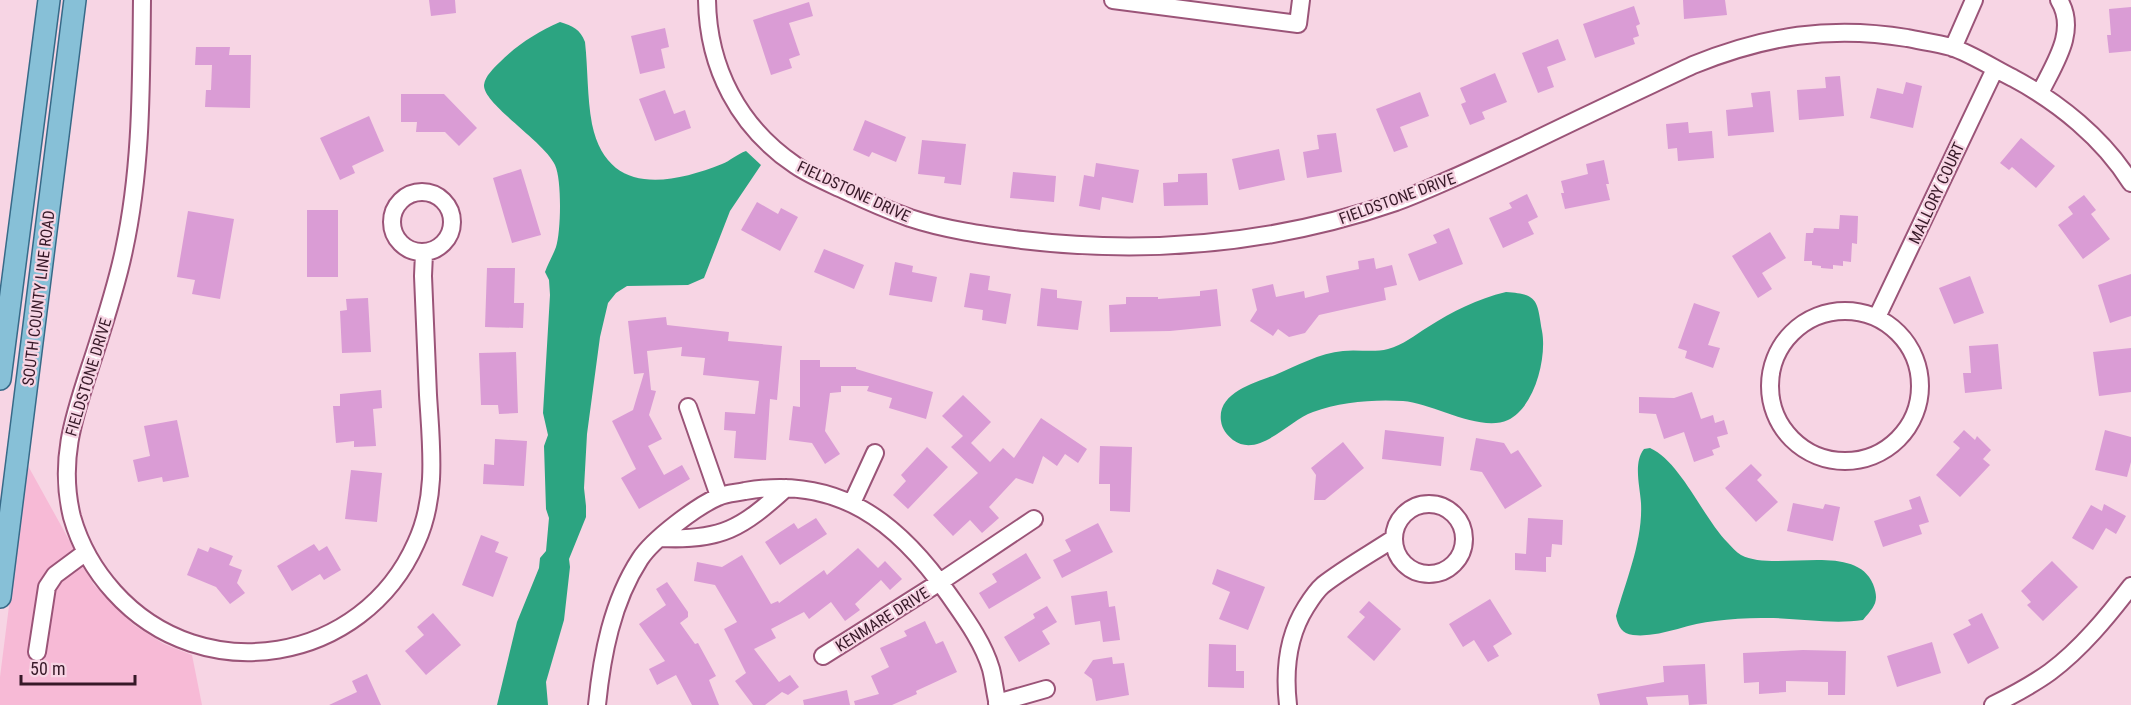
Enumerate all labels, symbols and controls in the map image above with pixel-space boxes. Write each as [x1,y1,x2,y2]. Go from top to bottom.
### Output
street label: MALLORY COURT [1905,139,1968,247]
street label: FIELDSTONE DRIVE [794,157,913,226]
street label: FIELDSTONE DRIVE [1336,169,1458,228]
street label: SOUTH COUNTY LINE ROAD [18,209,59,387]
street label: FIELDSTONE DRIVE [61,316,115,438]
street label: KENMARE DRIVE [832,583,933,656]
scale bar [21,648,135,686]
text: 50 m [30,658,65,679]

